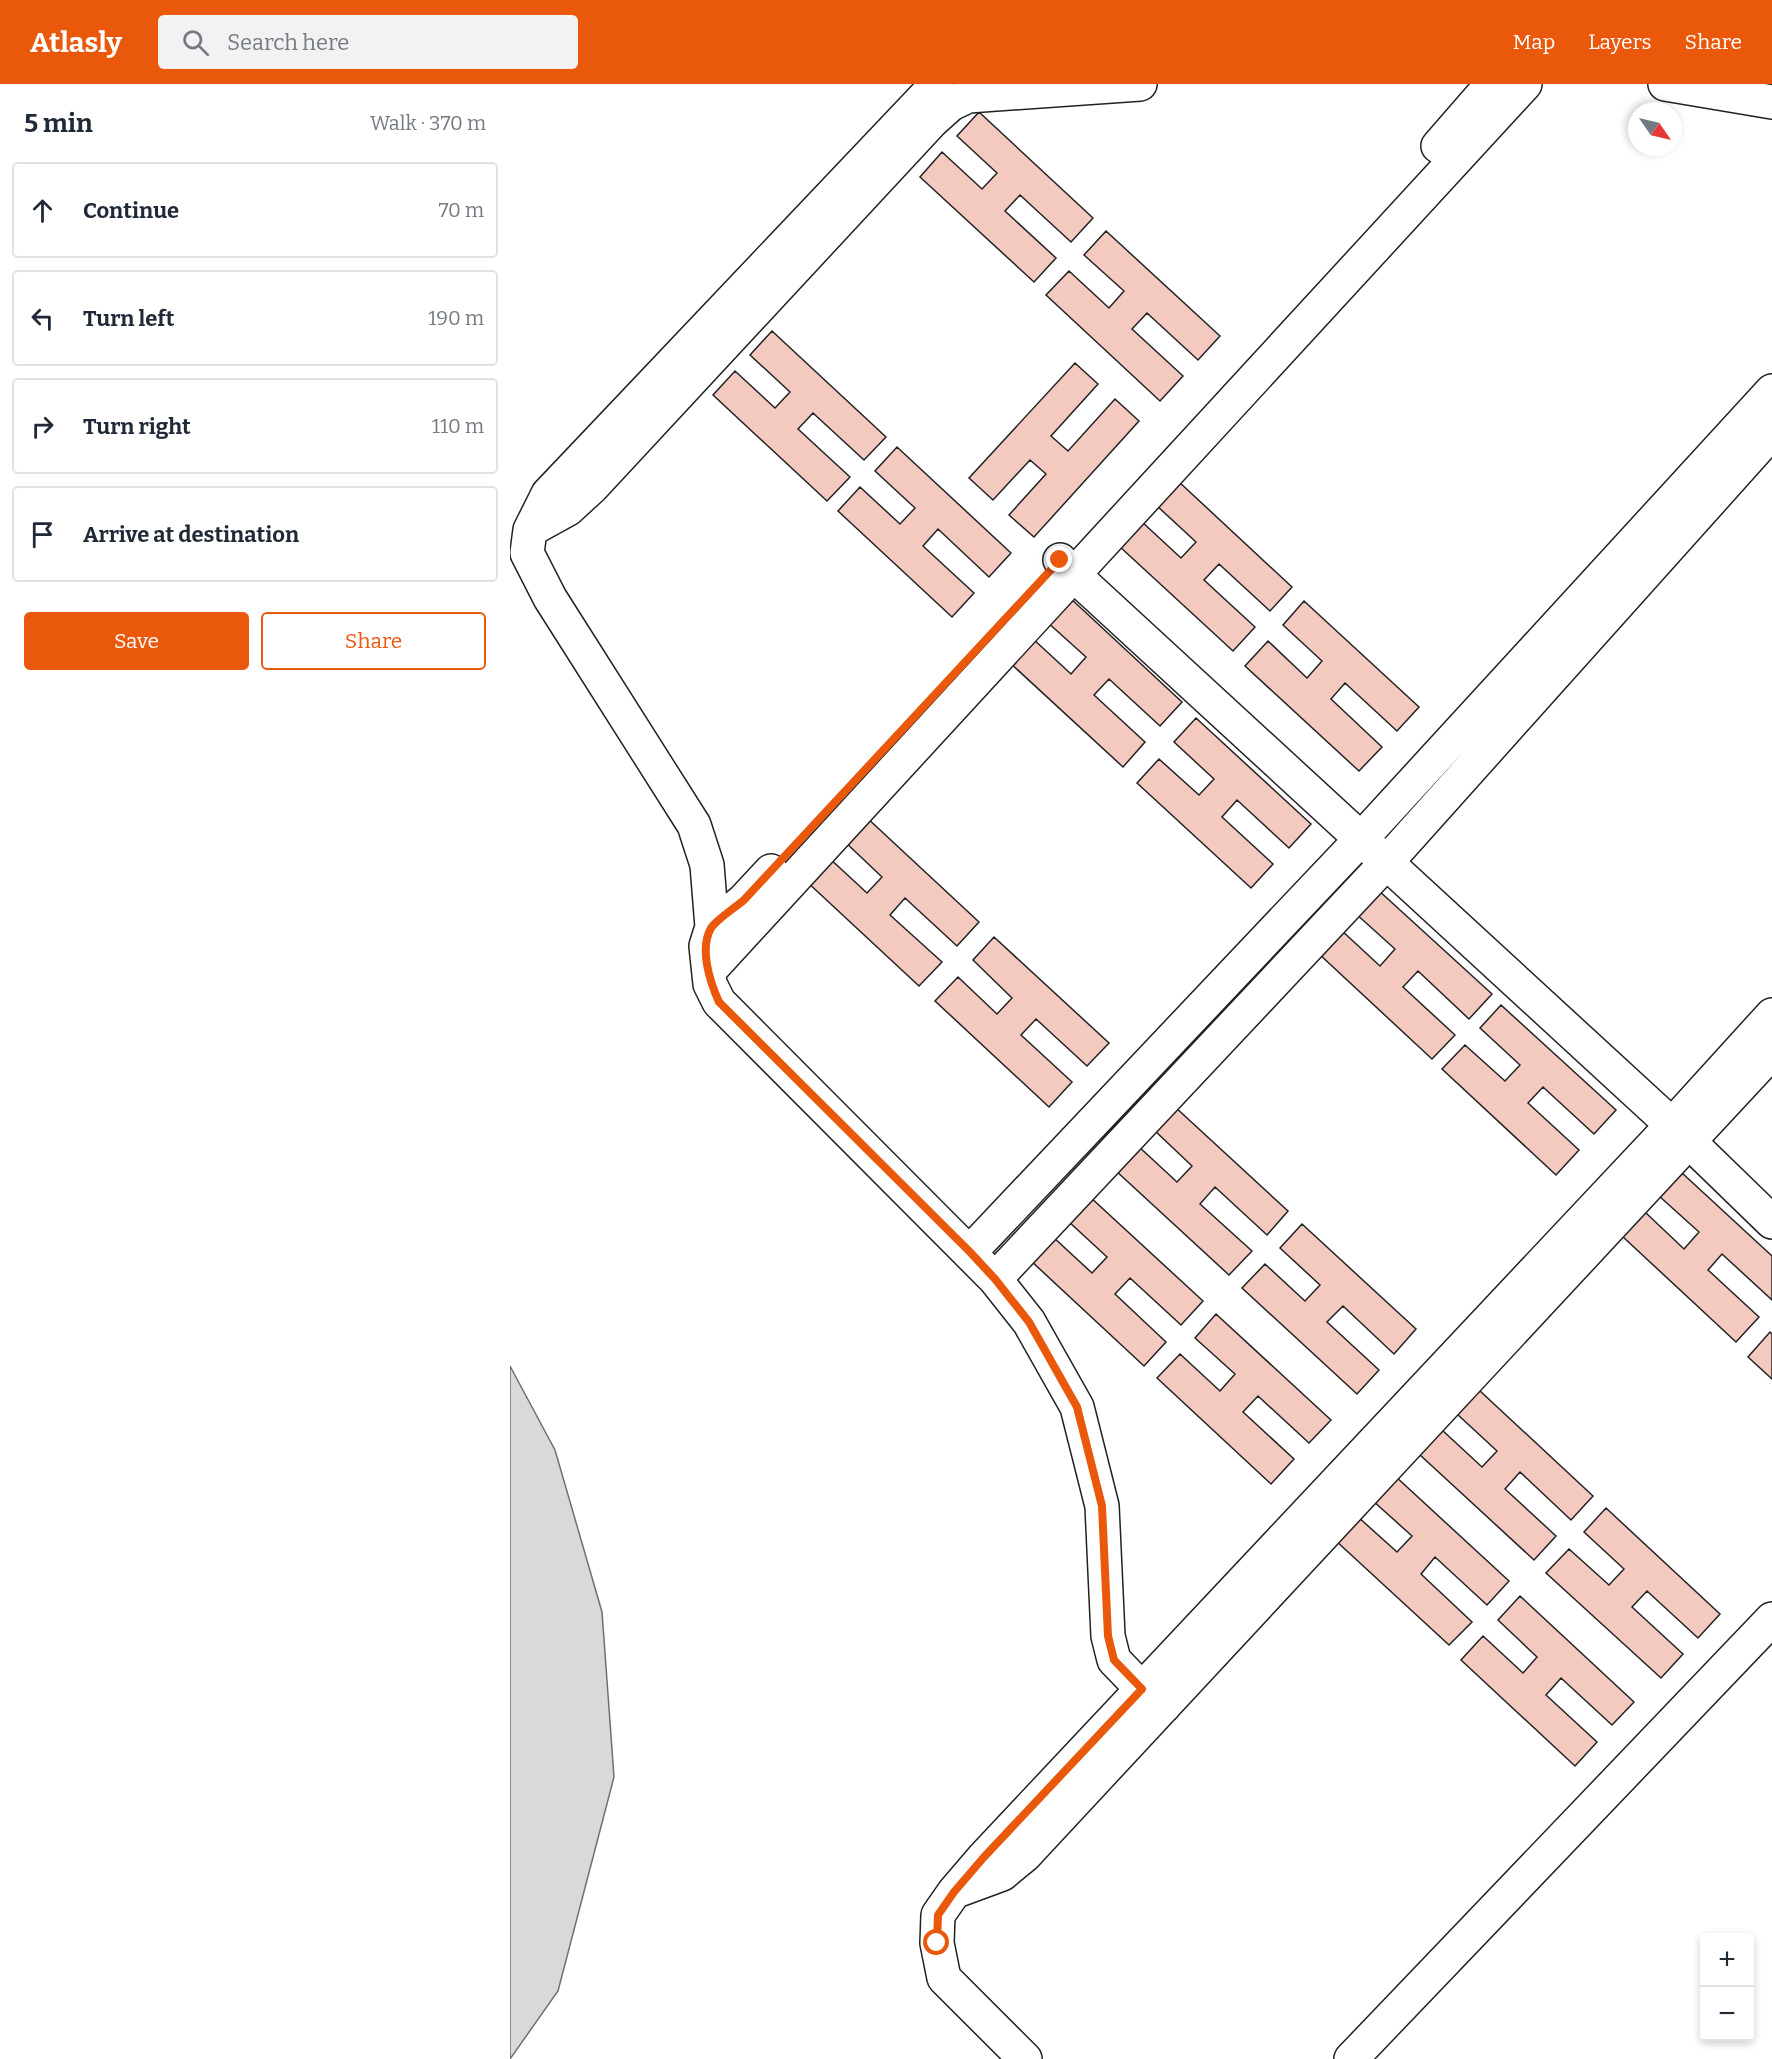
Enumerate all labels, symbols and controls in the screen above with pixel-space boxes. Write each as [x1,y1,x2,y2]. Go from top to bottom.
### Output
search box [158,15,578,69]
text: Atlasly [30,26,122,59]
icon: search [179,26,212,59]
text: Search here [227,29,349,56]
text: Map [1513,29,1555,55]
text: Layers [1588,29,1652,55]
text: Share [1685,29,1742,55]
north arrow [1628,102,1682,156]
text: 5 min [24,108,93,139]
text: Walk · 370 m [370,111,486,135]
icon: ahead [26,194,59,227]
text: Continue [83,197,179,224]
text: 70 m [438,198,484,222]
icon: left [26,302,59,335]
text: Turn left [83,305,175,332]
text: 190 m [428,306,484,330]
icon: right [26,410,59,443]
text: Turn right [83,413,191,440]
text: 110 m [432,414,484,438]
icon: arrive [26,518,59,551]
text: Arrive at destination [83,521,299,548]
route end [1046,546,1072,572]
button: Save [24,612,249,670]
button: Share [261,612,486,670]
route start [923,1929,949,1955]
map controls [1700,1933,1754,2041]
button: + [1700,1933,1754,1987]
button: − [1700,1987,1754,2041]

